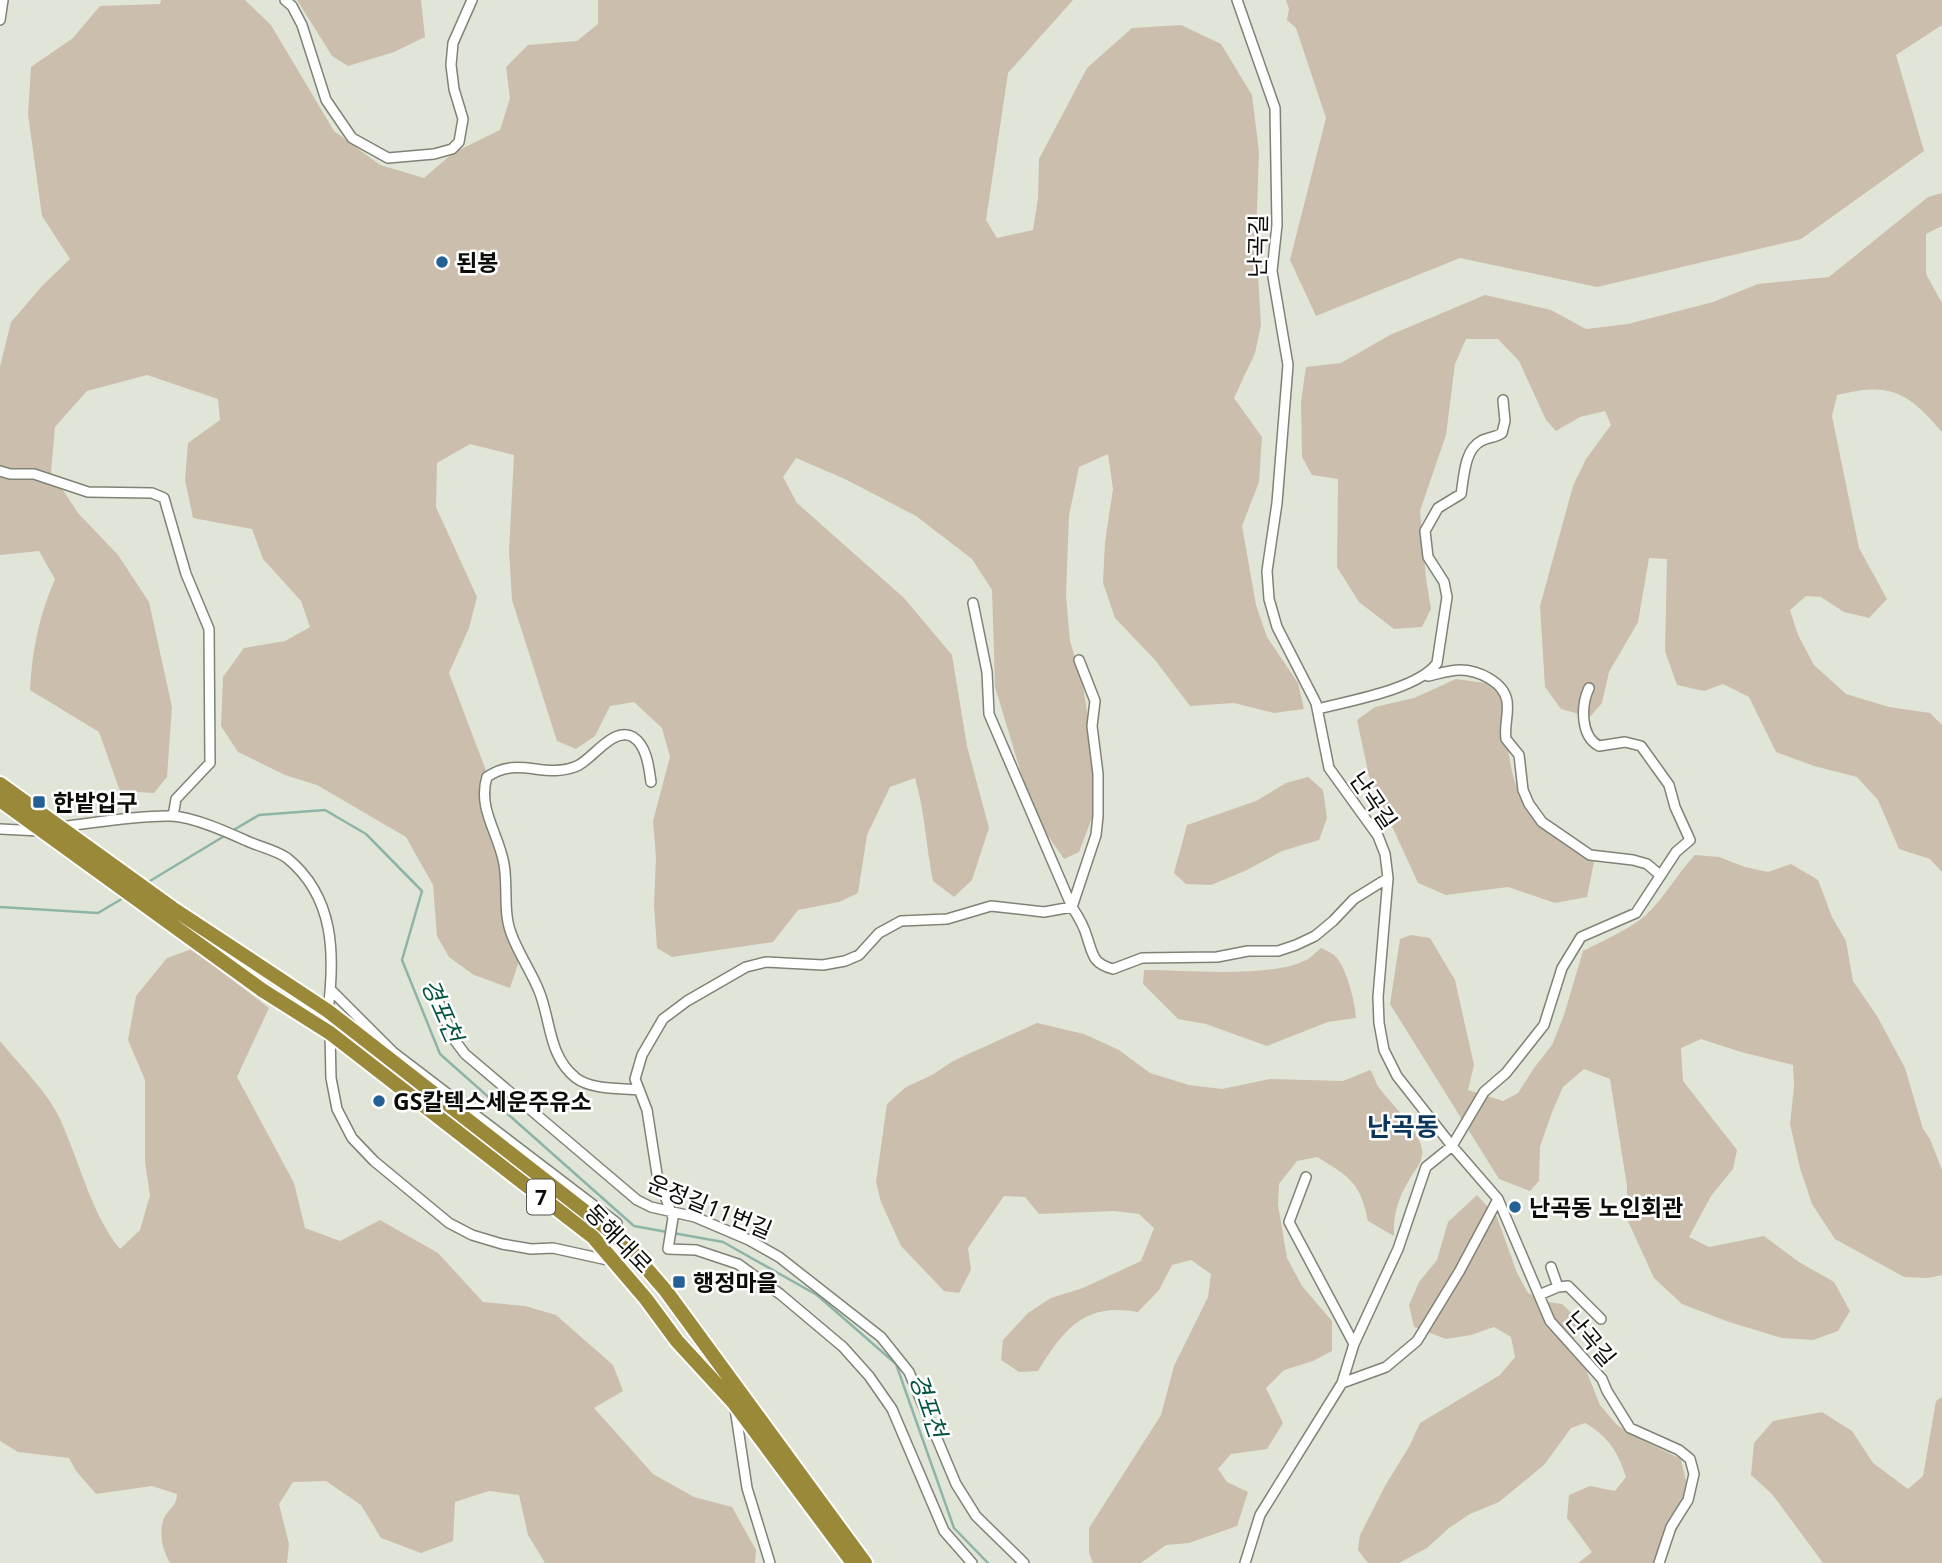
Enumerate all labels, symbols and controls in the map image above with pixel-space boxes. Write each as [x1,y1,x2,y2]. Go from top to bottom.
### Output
street label: 난곡길 [1240,214,1274,278]
place label: 된봉 [456,246,498,278]
marker: 된봉 [434,254,450,270]
street label: 난곡길 [1343,765,1405,835]
place label: 한밭입구 [53,786,138,818]
marker: 한밭입구 [31,794,47,810]
water label: 경포천 [414,973,473,1050]
place label: GS칼텍스세운주유소 [393,1085,592,1117]
marker: GS칼텍스세운주유소 [371,1093,387,1109]
district label: 난곡동 [1367,1108,1439,1144]
street label: 운정길11번길 [643,1166,777,1246]
road number: 7 [527,1180,555,1214]
place label: 난곡동 노인회관 [1529,1191,1683,1223]
street label: 동해대로 [578,1196,660,1280]
marker: 난곡동 노인회관 [1507,1199,1523,1215]
place label: 행정마을 [693,1266,778,1298]
marker: 행정마을 [671,1274,687,1290]
street label: 난곡길 [1558,1303,1624,1373]
water label: 경포천 [903,1368,956,1444]

